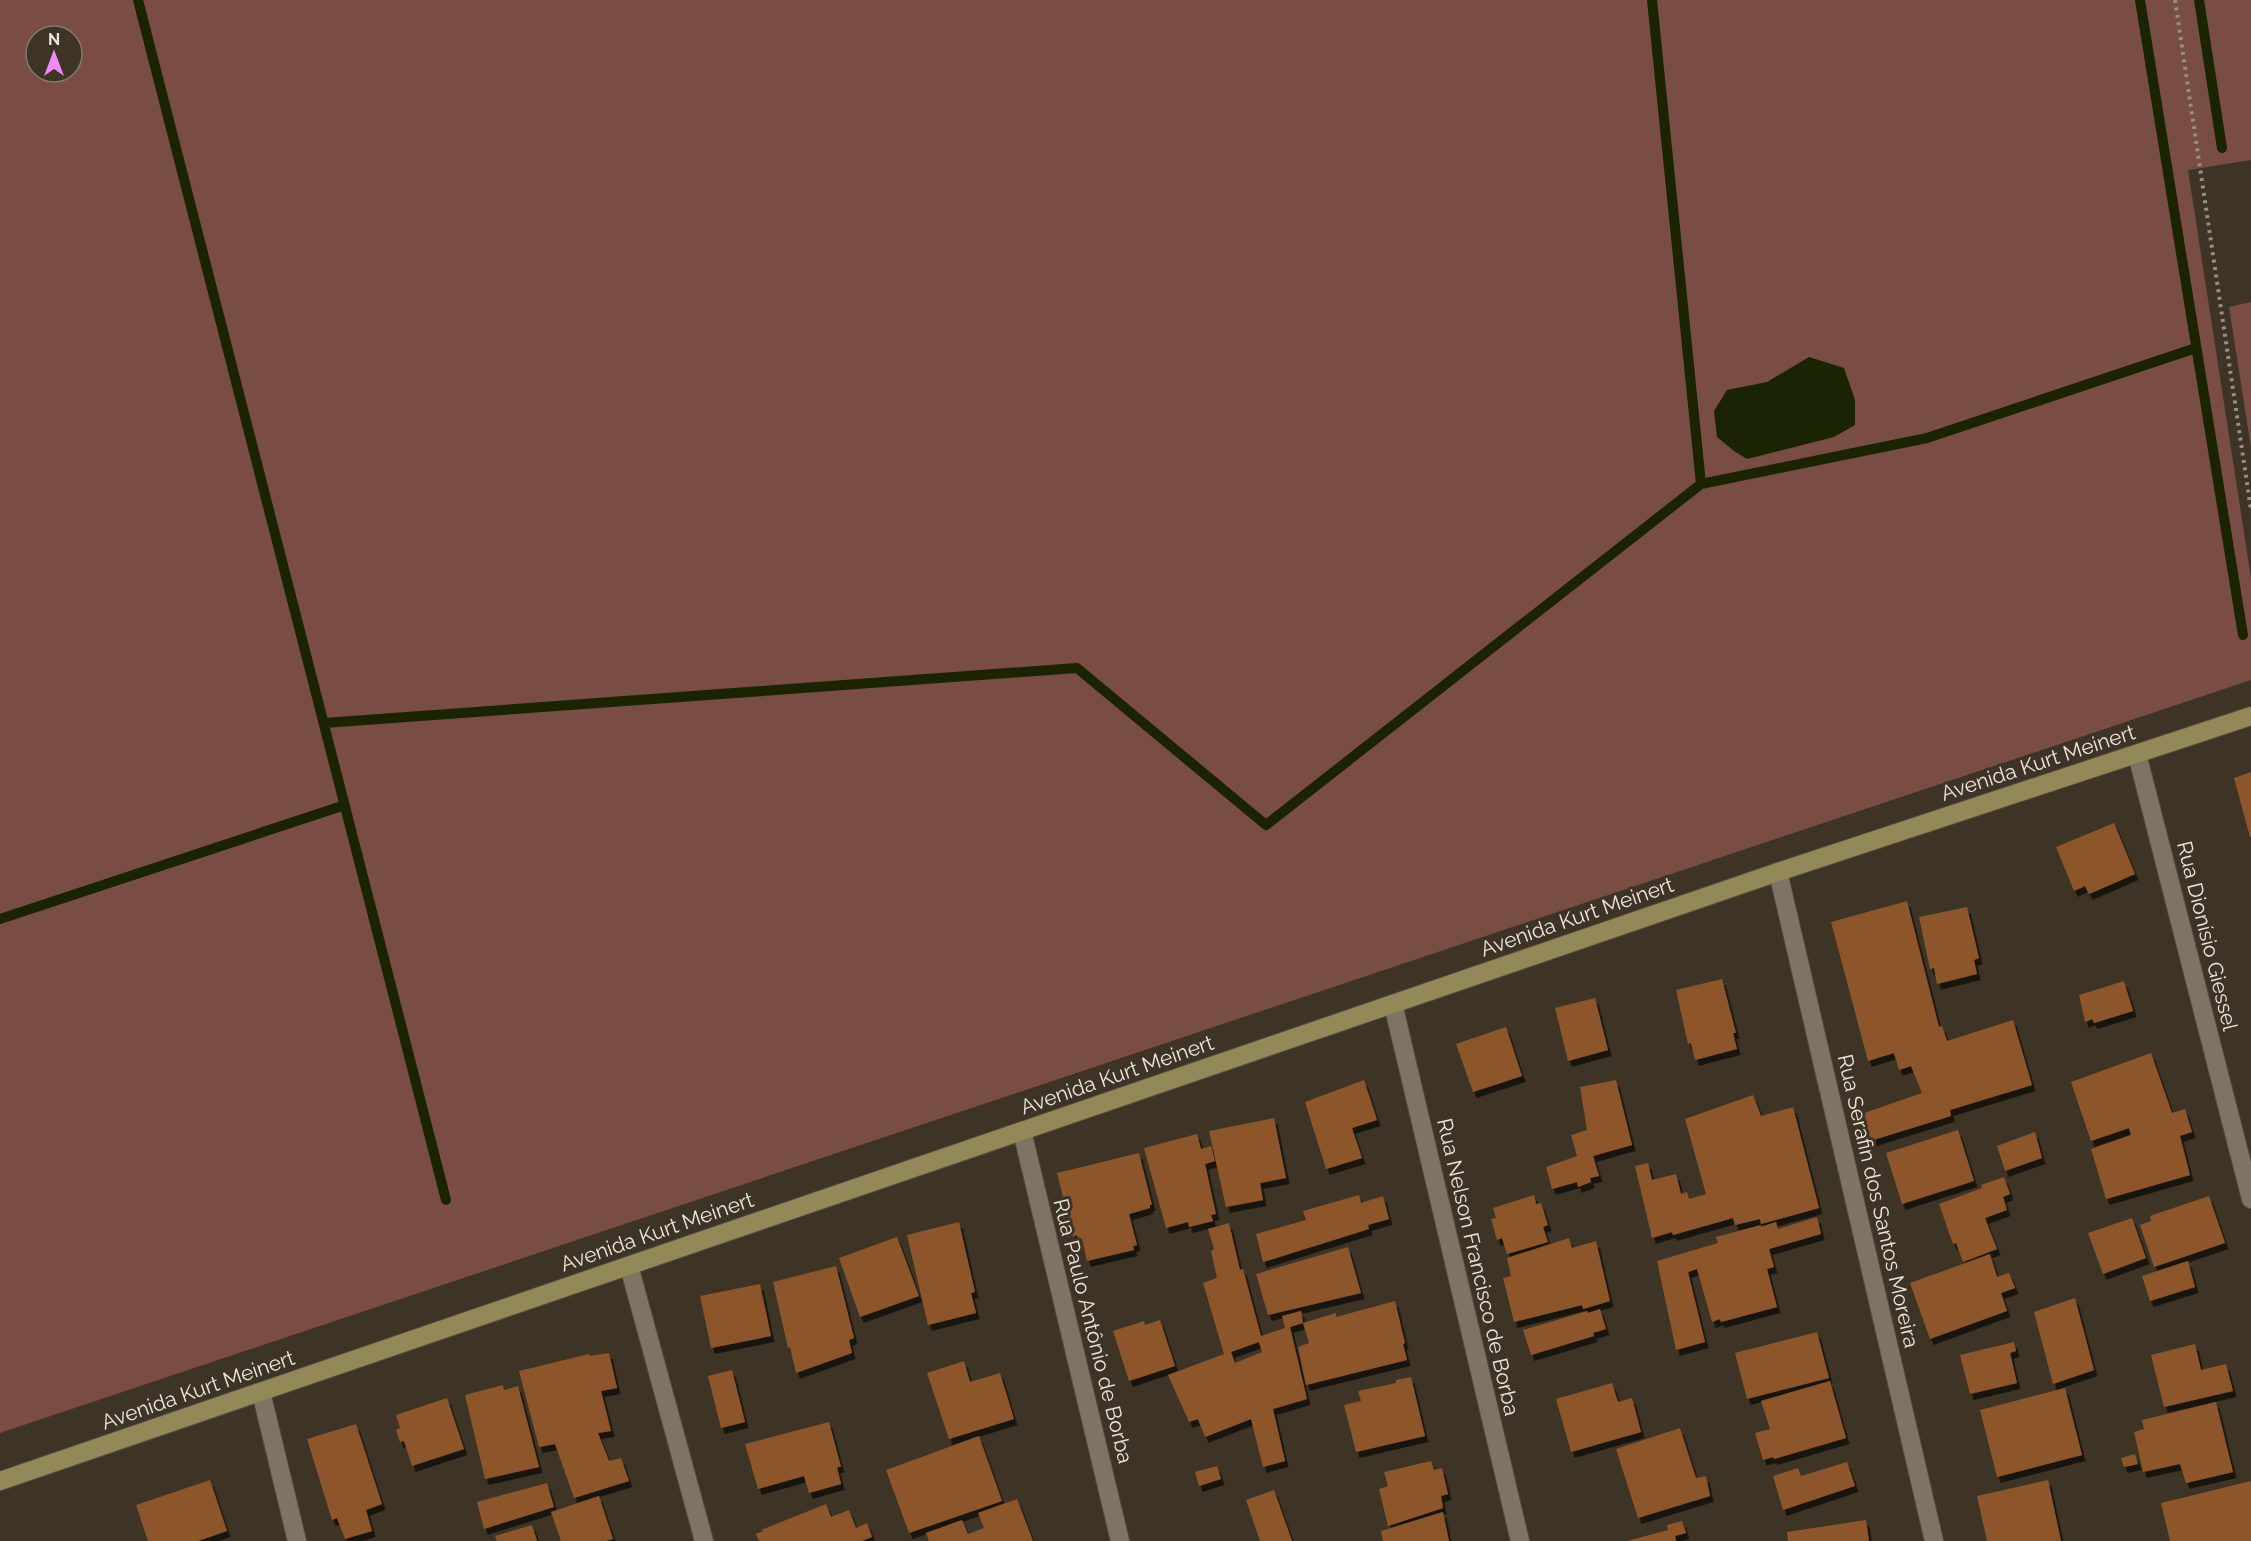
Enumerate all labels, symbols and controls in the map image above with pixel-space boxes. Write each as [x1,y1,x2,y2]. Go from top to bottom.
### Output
north arrow [24,24,84,84]
text: N [48,30,60,49]
street label: Avenida Kurt Meinert [1938,719,2138,806]
street label: Rua Dionísio Giessel [2172,838,2243,1034]
street label: Avenida Kurt Meinert [1477,872,1677,961]
street label: Avenida Kurt Meinert [1017,1030,1217,1119]
street label: Rua Serafin dos Santos Moreira [1833,1052,1924,1350]
street label: Rua Nelson Francisco de Borba [1432,1116,1525,1418]
street label: Avenida Kurt Meinert [557,1187,757,1276]
street label: Rua Paulo Antônio de Borba [1048,1196,1139,1466]
street label: Avenida Kurt Meinert [98,1345,298,1434]

